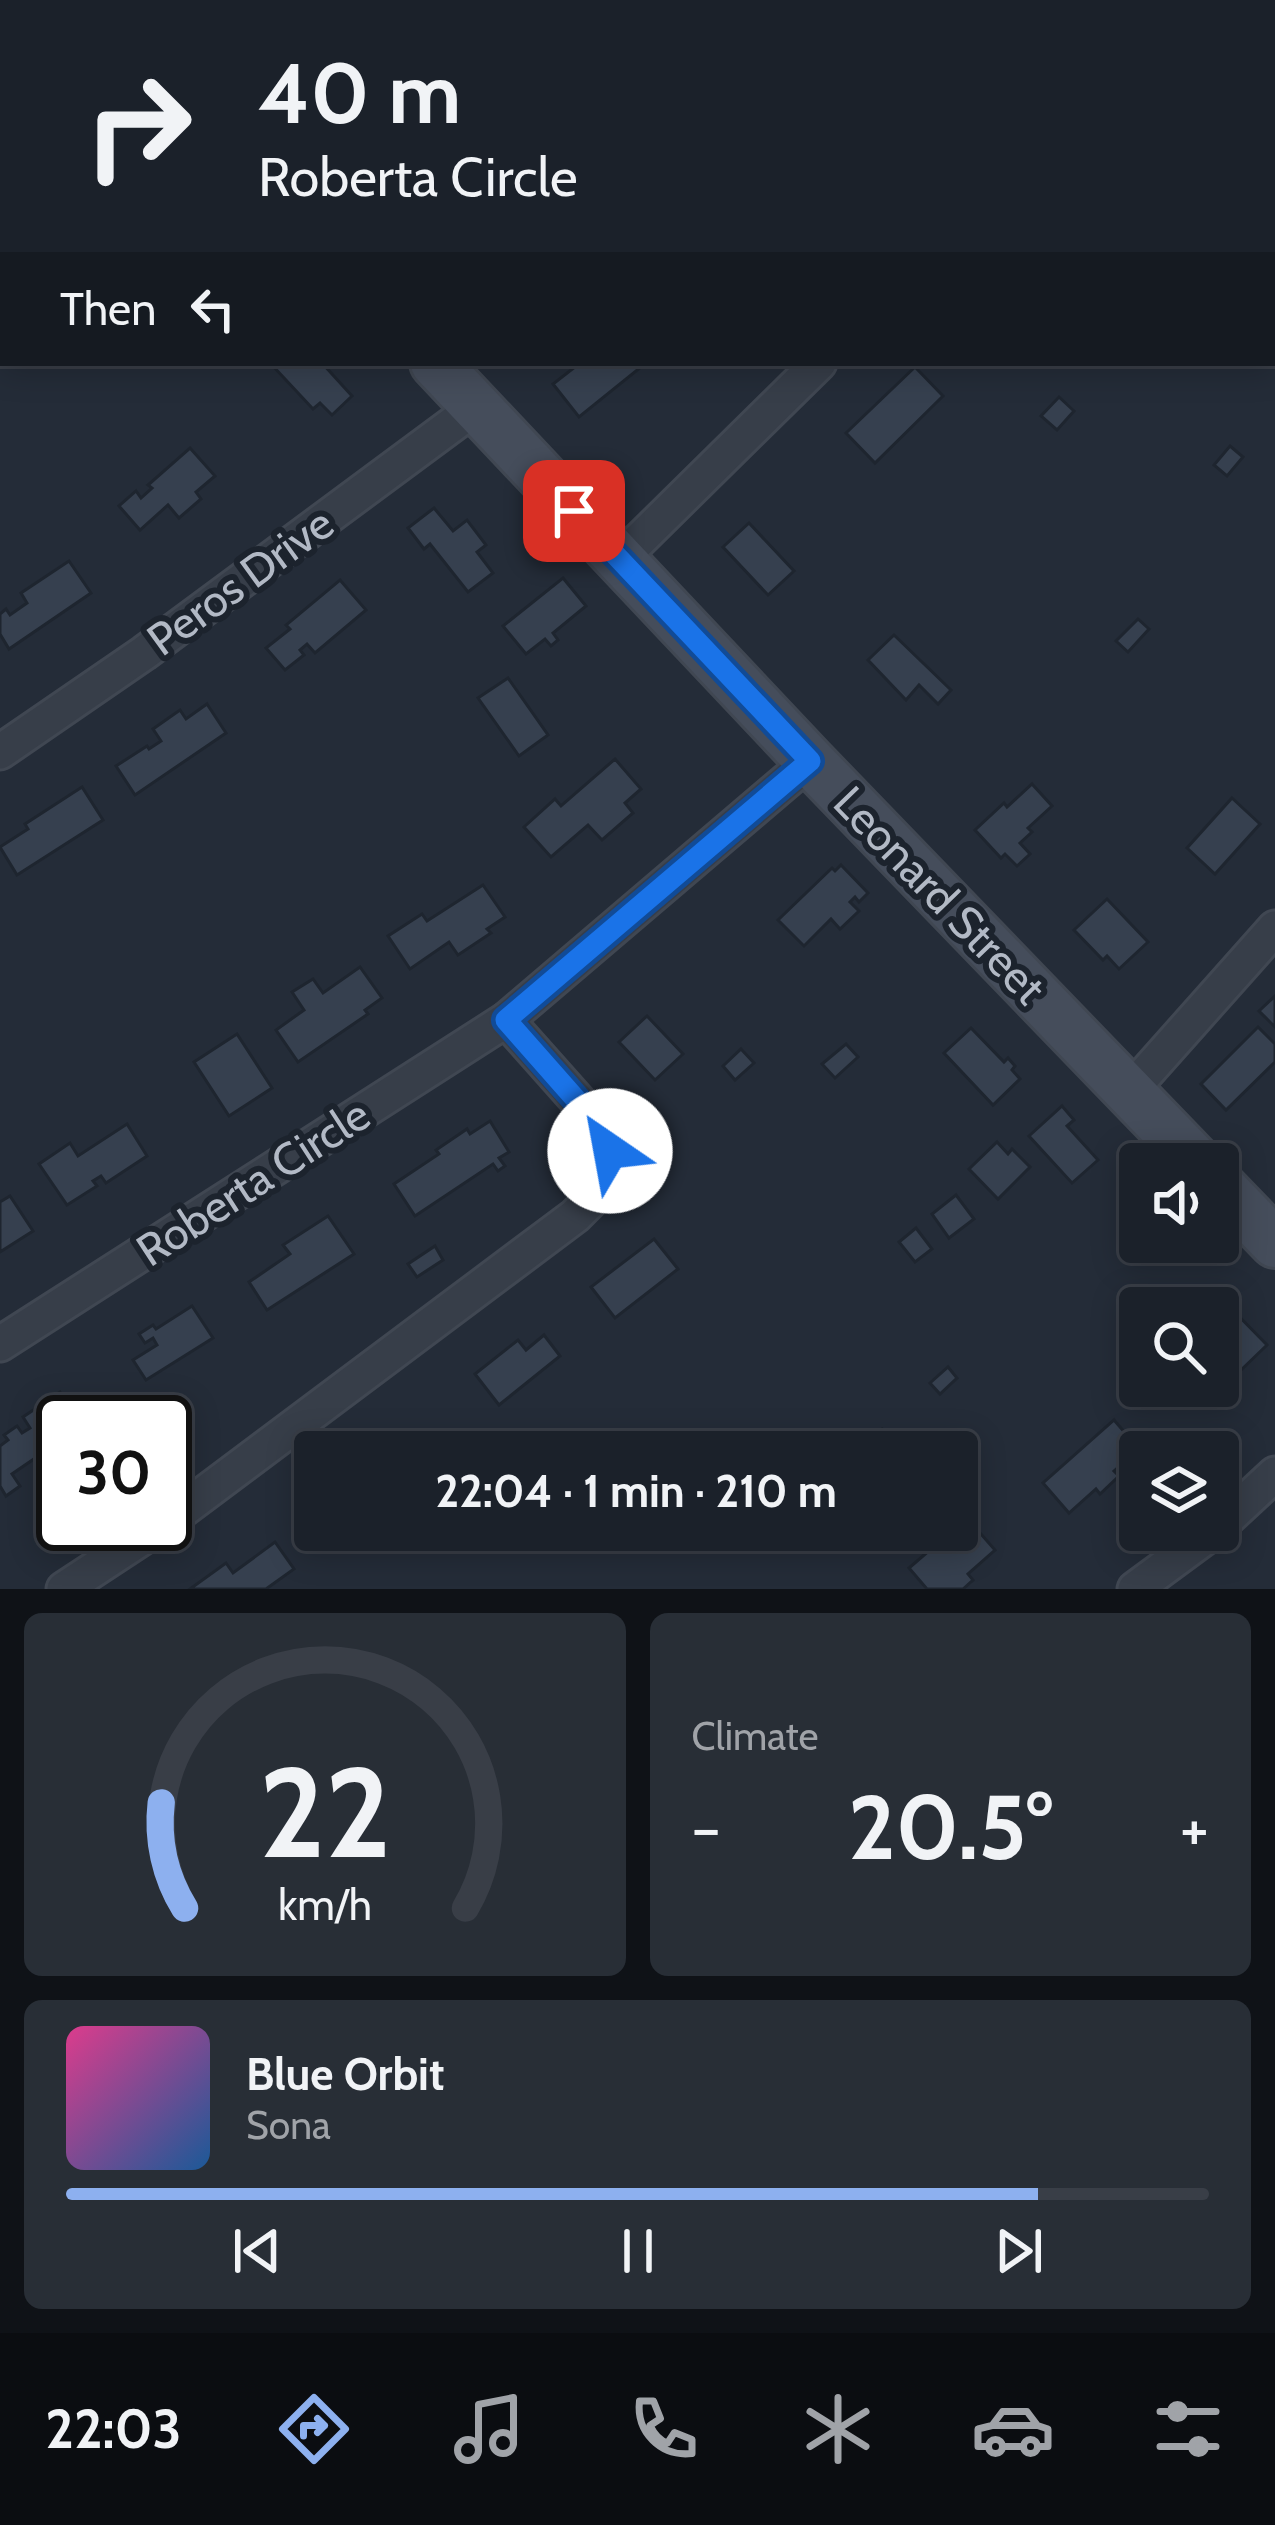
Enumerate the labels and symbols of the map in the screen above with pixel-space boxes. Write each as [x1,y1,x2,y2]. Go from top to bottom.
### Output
pin [523,460,625,562]
street label: Peros Drive [137,496,343,666]
street label: Leonard Street [823,775,1057,1015]
street label: Roberta Circle [127,1087,379,1277]
position arrow [547,1088,673,1214]
speed limit sign: 30 [36,1395,192,1551]

